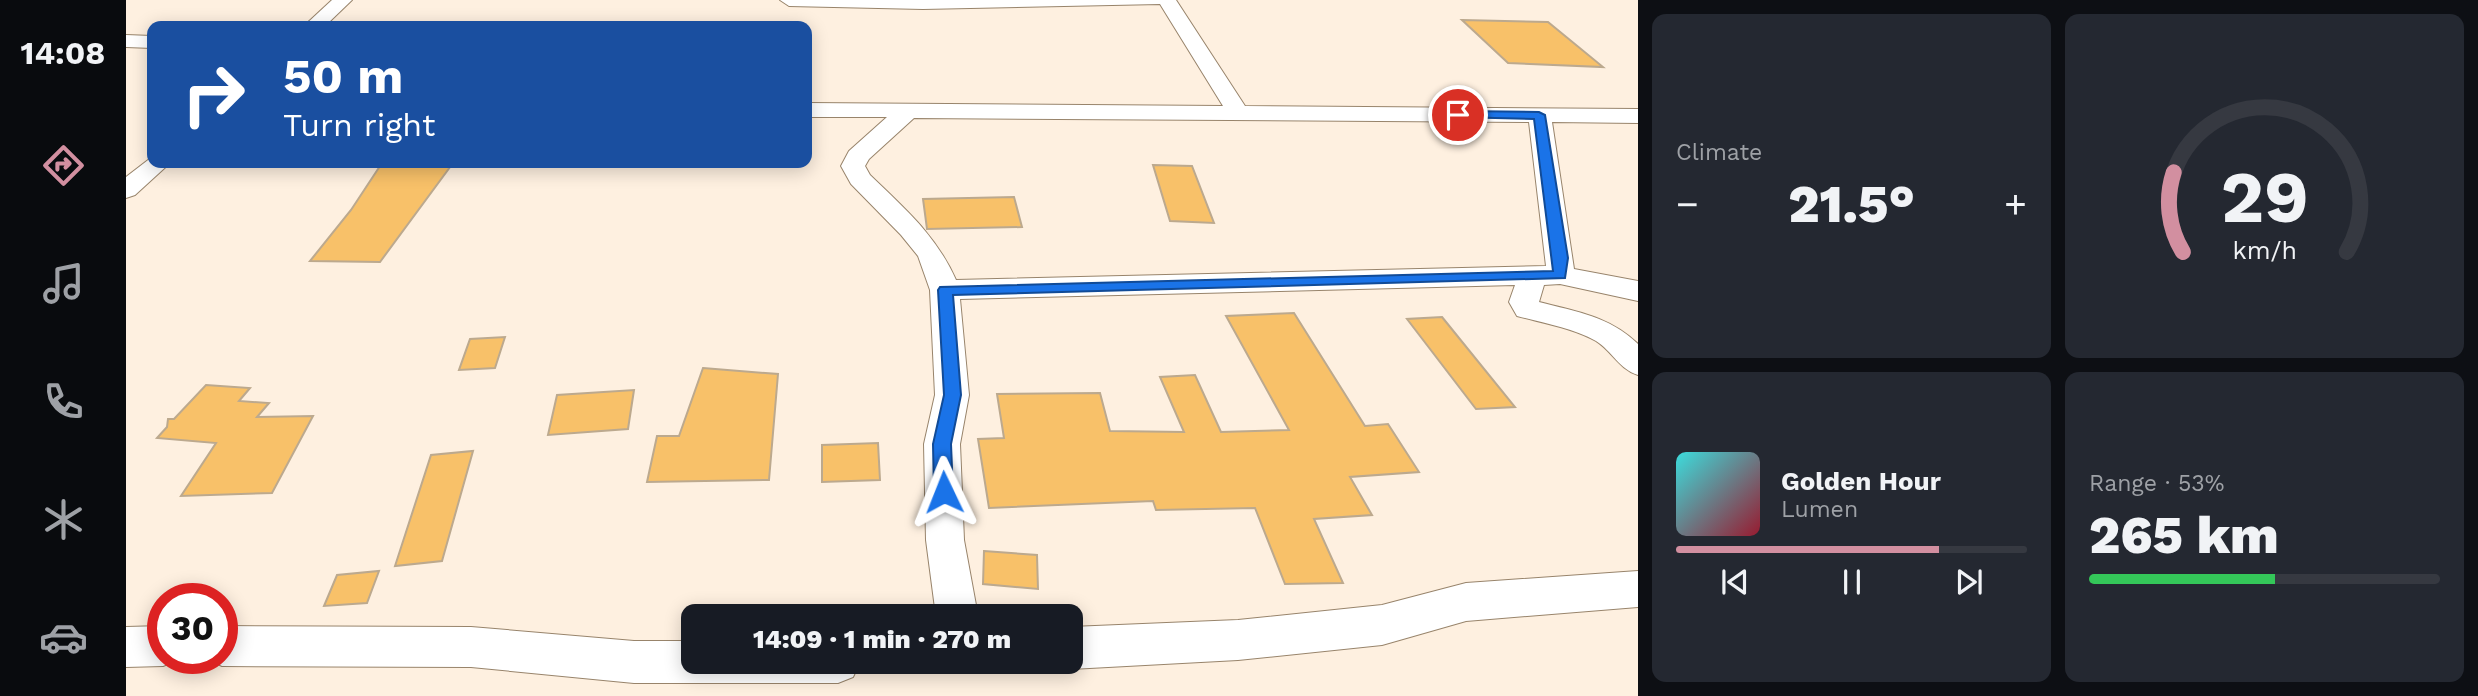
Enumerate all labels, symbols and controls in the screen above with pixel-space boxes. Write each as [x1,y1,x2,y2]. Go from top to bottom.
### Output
text: 14:08 [21,34,105,72]
text: 50 m [283,47,403,105]
icon: right [168,49,259,140]
pin [1428,85,1488,145]
icon: arrive [1439,96,1477,134]
text: Turn right [283,106,435,144]
text: Climate [1676,139,1762,166]
icon: directions [39,141,88,190]
text: 29 [2220,154,2309,240]
text: 21.5° [1788,174,1915,235]
text: − [1676,182,1699,226]
text: + [2004,182,2027,226]
text: km/h [2232,236,2297,265]
icon: music [39,259,88,308]
icon: phone [39,377,88,426]
position arrow [907,455,981,529]
text: Golden Hour [1781,466,1941,496]
text: Range · 53% [2089,470,2224,497]
icon: climate [39,495,88,544]
text: Lumen [1781,496,1858,523]
text: 265 km [2089,505,2279,566]
icon: previous [1716,563,1754,601]
icon: pause [1833,563,1871,601]
icon: next [1950,563,1988,601]
speed limit sign: 30 [147,583,238,674]
icon: car [39,613,88,662]
text: 14:09 · 1 min · 270 m [753,624,1011,654]

